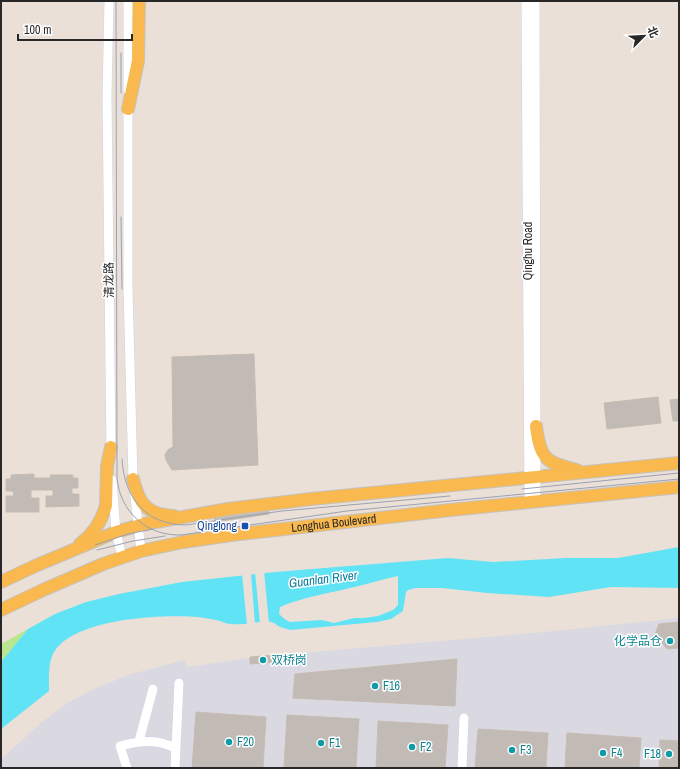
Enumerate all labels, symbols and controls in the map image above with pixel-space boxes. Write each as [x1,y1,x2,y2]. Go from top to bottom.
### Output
scale bar [18,16,132,42]
north arrow [624,16,664,56]
text: 100 m [24,22,51,38]
text: 北 [645,24,662,40]
street label: Qinghu Road [520,222,536,280]
street label: 清龙路 [101,262,117,298]
street label: Longhua Boulevard [290,510,377,536]
place label: Qinglong [197,518,238,534]
marker: Qinglong [240,521,250,531]
water label: Guanlan River [288,566,359,592]
place label: 化学品仓 [614,633,662,649]
marker: 化学品仓 [665,636,675,646]
place label: 双桥岗 [271,652,307,668]
marker: 双桥岗 [258,655,268,665]
place label: F16 [383,678,400,694]
marker: F16 [370,681,380,691]
place label: F20 [237,734,254,750]
place label: F1 [329,735,341,751]
marker: F20 [224,737,234,747]
marker: F1 [316,738,326,748]
place label: F2 [420,739,431,755]
marker: F2 [407,742,417,752]
place label: F3 [520,742,531,758]
marker: F3 [507,745,517,755]
place label: F4 [611,745,623,761]
place label: F18 [644,746,661,762]
marker: F4 [598,748,608,758]
marker: F18 [664,749,674,759]

